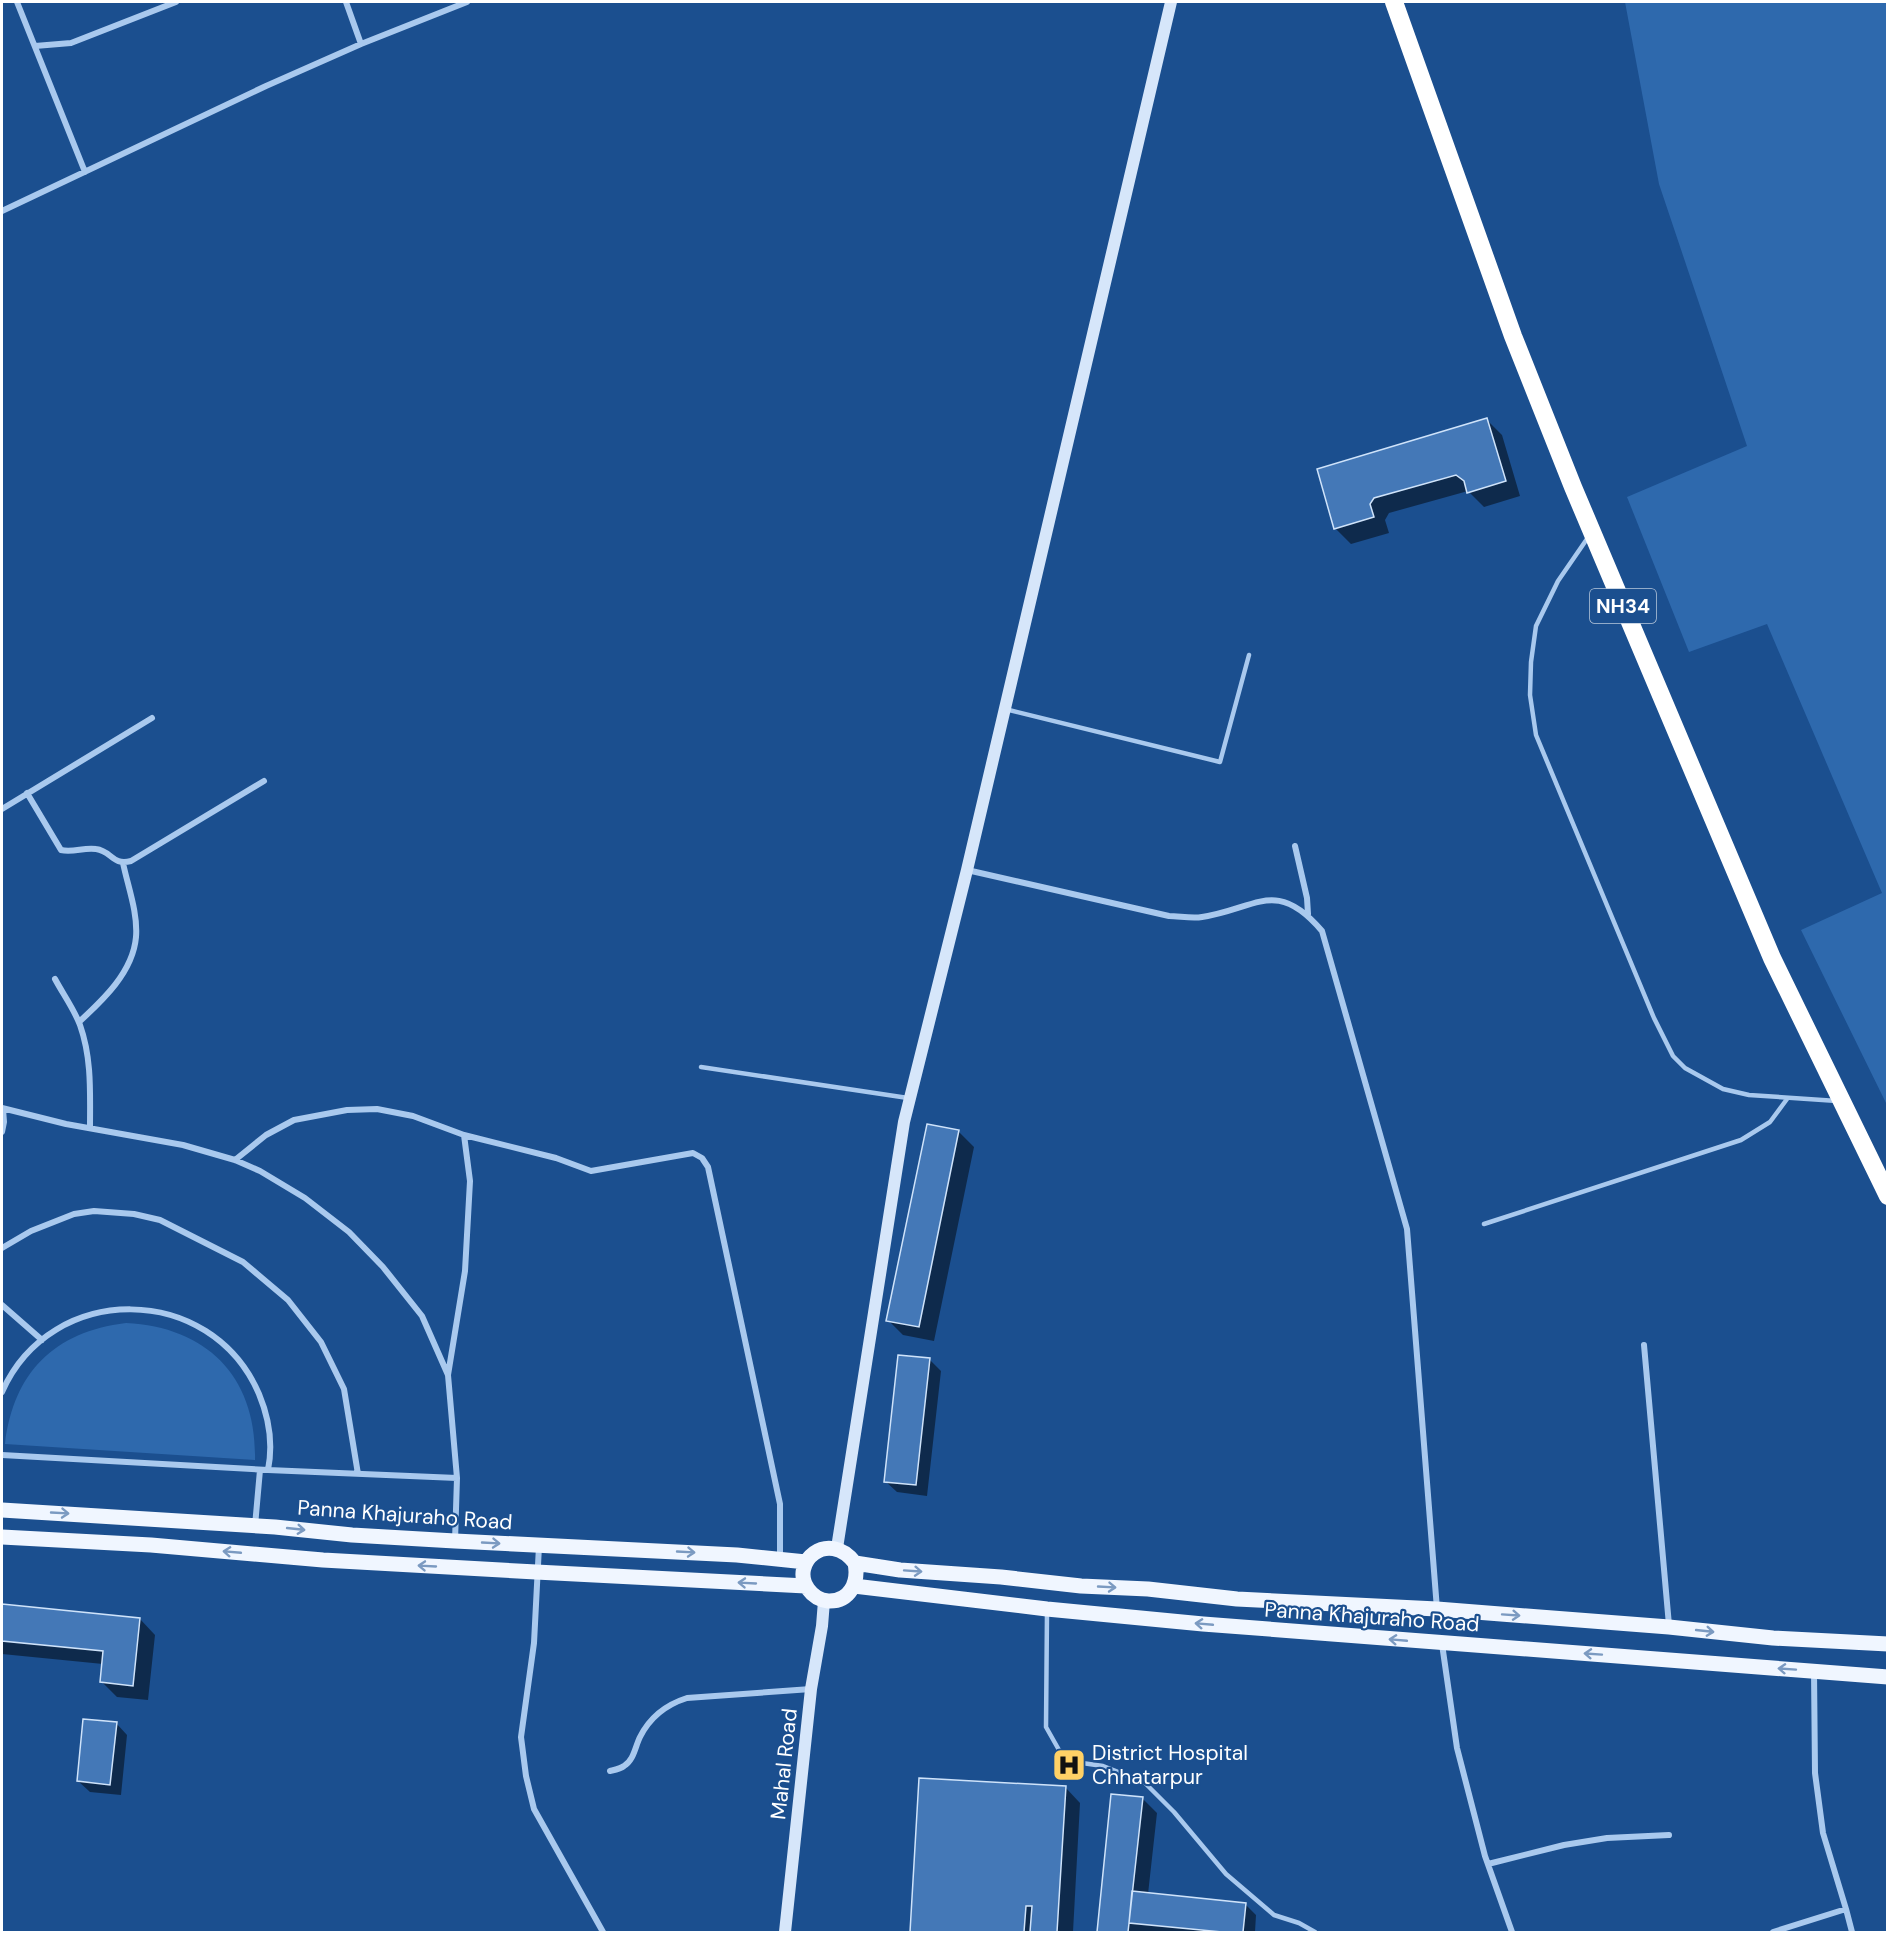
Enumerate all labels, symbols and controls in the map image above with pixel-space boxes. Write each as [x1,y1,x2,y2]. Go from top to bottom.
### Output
road number: NH34 [1590,589,1656,623]
street label: Panna Khajuraho Road [297,1494,513,1536]
one-way arrow [49,1508,69,1519]
one-way arrow [286,1524,306,1535]
one-way arrow [480,1538,500,1549]
one-way arrow [223,1546,243,1557]
one-way arrow [675,1547,695,1558]
one-way arrow [417,1560,437,1571]
one-way arrow [902,1566,922,1577]
one-way arrow [738,1577,758,1588]
one-way arrow [1096,1582,1116,1593]
street label: Panna Khajuraho Road [1264,1596,1480,1638]
one-way arrow [1500,1610,1520,1621]
one-way arrow [1195,1619,1214,1630]
one-way arrow [1695,1625,1715,1636]
one-way arrow [1389,1634,1409,1645]
one-way arrow [1583,1648,1603,1659]
one-way arrow [1778,1663,1798,1674]
street label: Mahal Road [764,1707,804,1821]
place label: District Hospital Chhatarpur [1092,1739,1248,1791]
hospital icon: District Hospital Chhatarpur [1051,1747,1087,1783]

